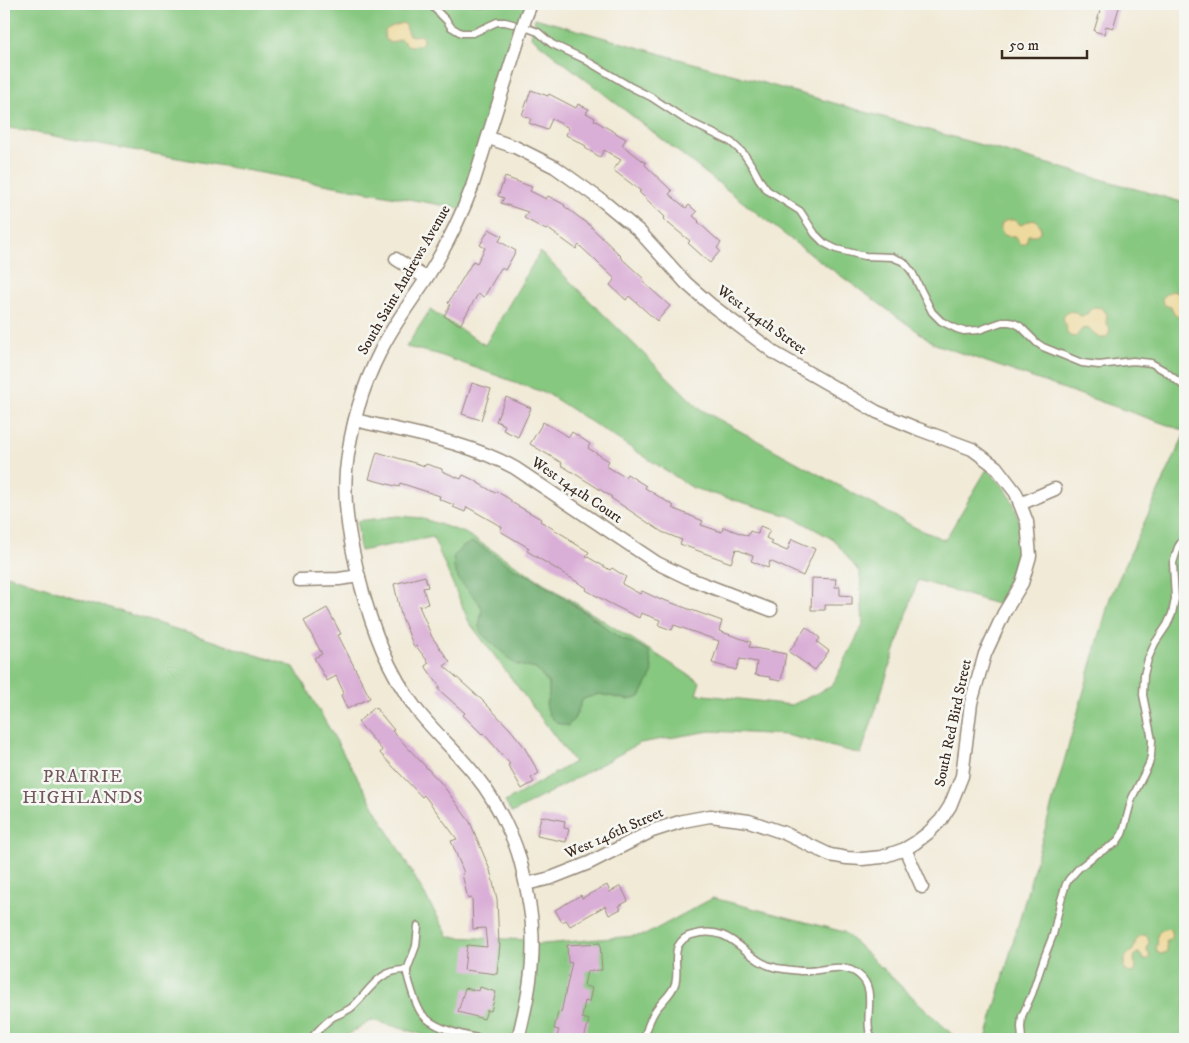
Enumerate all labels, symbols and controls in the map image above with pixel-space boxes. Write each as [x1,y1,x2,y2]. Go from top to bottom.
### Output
scale bar [1002,28,1086,60]
text: 50 m [1009,36,1039,55]
street label: South Saint Andrews Avenue [353,202,455,358]
street label: West 144th Street [713,280,811,359]
street label: West 144th Court [527,452,626,528]
street label: South Red Bird Street [930,657,976,789]
district label: PRAIRIE HIGHLANDS [22,766,144,809]
street label: West 146th Street [561,803,666,864]

